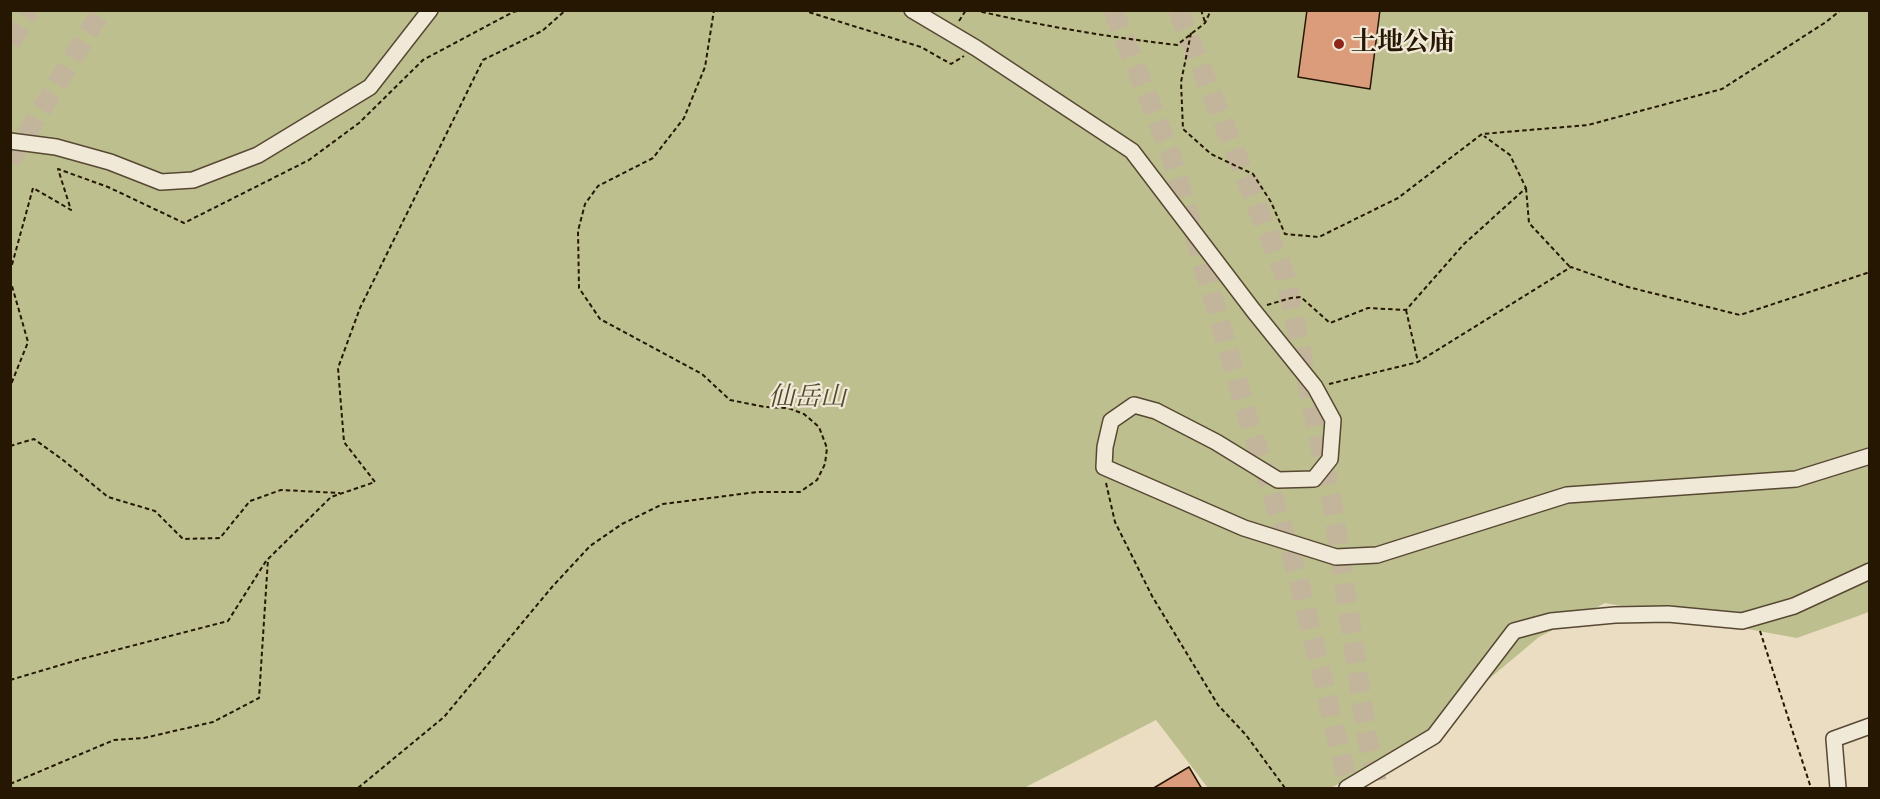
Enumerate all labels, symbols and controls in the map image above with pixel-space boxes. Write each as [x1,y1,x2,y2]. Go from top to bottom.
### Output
place label: 土地公庙 [1351,28,1455,60]
marker: 土地公庙 [1332,37,1346,51]
park label: 仙岳山 [768,383,846,415]

